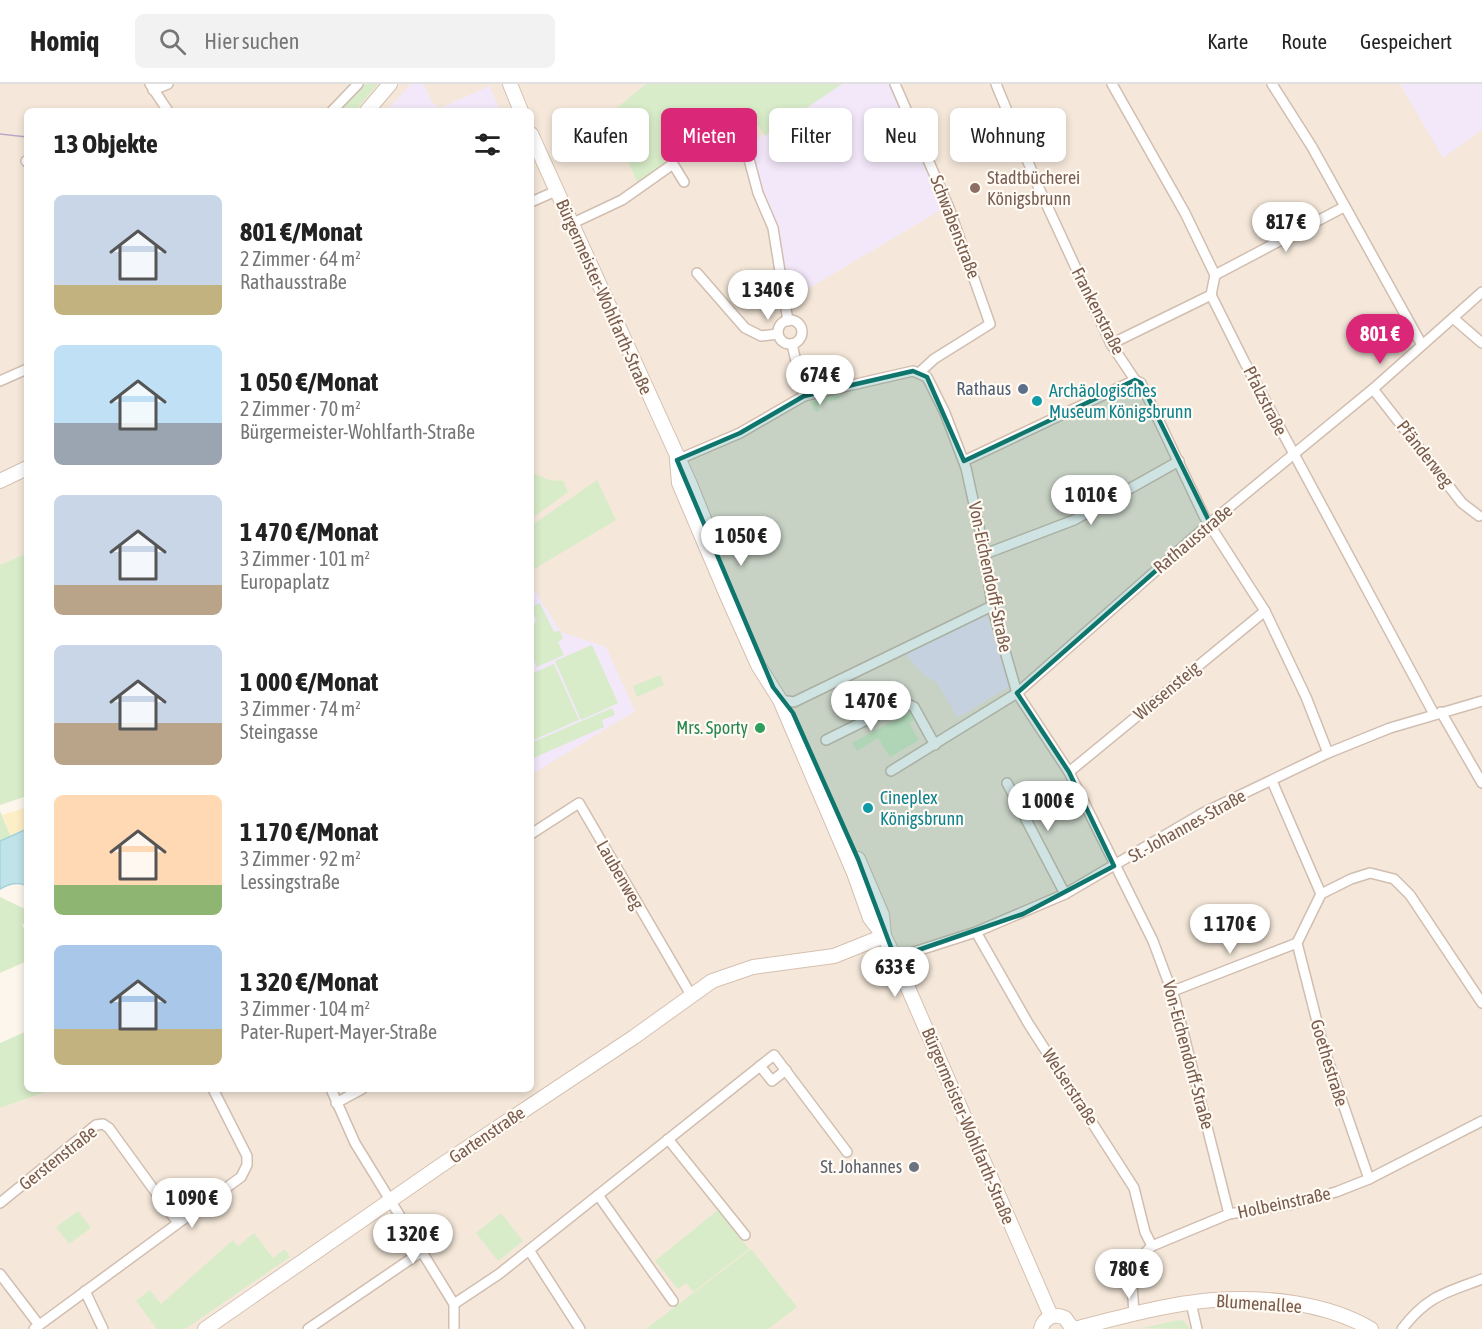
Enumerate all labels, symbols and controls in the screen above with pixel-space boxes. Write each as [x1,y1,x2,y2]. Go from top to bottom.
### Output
search box [135,14,555,68]
text: Homiq [30,25,99,57]
icon: search [156,25,189,58]
text: Hier suchen [204,28,300,54]
text: Karte [1207,29,1248,53]
text: Route [1281,29,1327,53]
text: Gespeichert [1360,29,1452,53]
chip: Kaufen [552,108,649,162]
chip: Mieten [661,108,757,162]
chip: Filter [769,108,852,162]
chip: Neu [864,108,938,162]
chip: Wohnung [950,108,1066,162]
icon: filters [471,128,504,161]
text: 13 Objekte [54,129,158,159]
place label: Stadtbücherei Königsbrunn [987,167,1080,209]
street label: Schwabenstraße [926,172,985,281]
marker: Stadtbücherei Königsbrunn [968,181,982,195]
street label: Bürgermeister-Wohlfarth-Straße [552,196,657,398]
pin: 817 € [1244,202,1328,253]
text: 817 € [1266,210,1306,233]
text: 801 €/Monat [240,217,363,247]
icon: home [102,219,174,291]
text: 2 Zimmer · 64 m² [240,247,361,270]
street label: Frankenstraße [1068,264,1129,358]
text: Rathausstraße [240,270,347,293]
pin: 1 340 € [713,270,823,321]
text: 1 340 € [742,278,794,301]
pin: 801 € [1338,314,1422,365]
text: 801 € [1360,322,1400,345]
pin: 674 € [778,355,862,406]
text: 674 € [800,363,840,386]
street label: Pfalzstraße [1239,363,1292,439]
text: 1 050 €/Monat [240,367,378,397]
icon: home [102,369,174,441]
place label: Rathaus [956,378,1011,399]
place label: Archäologisches Museum Königsbrunn [1049,380,1192,422]
marker: Rathaus [1016,382,1030,396]
marker: Archäologisches Museum Königsbrunn [1030,394,1044,408]
text: 2 Zimmer · 70 m² [240,397,361,420]
street label: Pfänderweg [1393,416,1458,492]
text: Bürgermeister-Wohlfarth-Straße [240,420,475,443]
pin: 1 010 € [1036,475,1146,526]
text: 1 010 € [1065,483,1117,506]
street label: Von-Eichendorff-Straße [964,500,1017,654]
street label: Rathausstraße [1149,500,1236,578]
pin: 1 050 € [686,516,796,567]
text: 1 470 €/Monat [240,517,378,547]
icon: home [102,519,174,591]
text: 1 050 € [715,524,767,547]
text: 3 Zimmer · 101 m² [240,547,370,570]
text: Europaplatz [240,570,329,593]
street label: Wiesensteig [1129,657,1204,724]
text: 1 000 €/Monat [240,667,378,697]
icon: home [102,669,174,741]
pin: 1 470 € [816,681,926,732]
text: 1 470 € [845,689,897,712]
text: 3 Zimmer · 74 m² [240,697,361,720]
place label: Mrs. Sporty [676,717,748,738]
text: Steingasse [240,720,318,743]
marker: Mrs. Sporty [753,721,767,735]
pin: 1 000 € [993,781,1103,832]
street label: St.-Johannes-Straße [1124,785,1249,866]
place label: Cineplex Königsbrunn [880,787,964,829]
text: 1 000 € [1022,789,1074,812]
marker: Cineplex Königsbrunn [861,801,875,815]
text: 1 170 €/Monat [240,817,378,847]
icon: home [102,819,174,891]
street label: Laubenweg [592,837,649,913]
text: 3 Zimmer · 92 m² [240,847,361,870]
text: Lessingstraße [240,870,340,893]
pin: 1 170 € [1175,904,1285,955]
text: 1 170 € [1204,912,1256,935]
pin: 633 € [853,947,937,998]
text: 633 € [875,955,915,978]
text: 1 320 €/Monat [240,967,378,997]
icon: home [102,969,174,1041]
street label: Von-Eichendorff-Straße [1159,978,1218,1132]
text: 3 Zimmer · 104 m² [240,997,370,1020]
street label: Goethestraße [1306,1017,1353,1109]
text: Pater-Rupert-Mayer-Straße [240,1020,437,1043]
street label: Bürgermeister-Wohlfarth-Straße [917,1024,1019,1227]
street label: Welserstraße [1038,1045,1103,1129]
street label: Gartenstraße [445,1102,528,1167]
street label: Gerstenstraße [15,1121,101,1194]
place label: St. Johannes [820,1156,902,1177]
marker: St. Johannes [907,1160,921,1174]
pin: 1 090 € [137,1178,247,1229]
street label: Holbeinstraße [1235,1182,1332,1223]
text: 1 090 € [166,1186,218,1209]
pin: 1 320 € [358,1214,468,1265]
text: 1 320 € [387,1222,439,1245]
pin: 780 € [1087,1249,1171,1300]
text: 780 € [1109,1257,1149,1280]
street label: Blumenallee [1215,1290,1303,1317]

